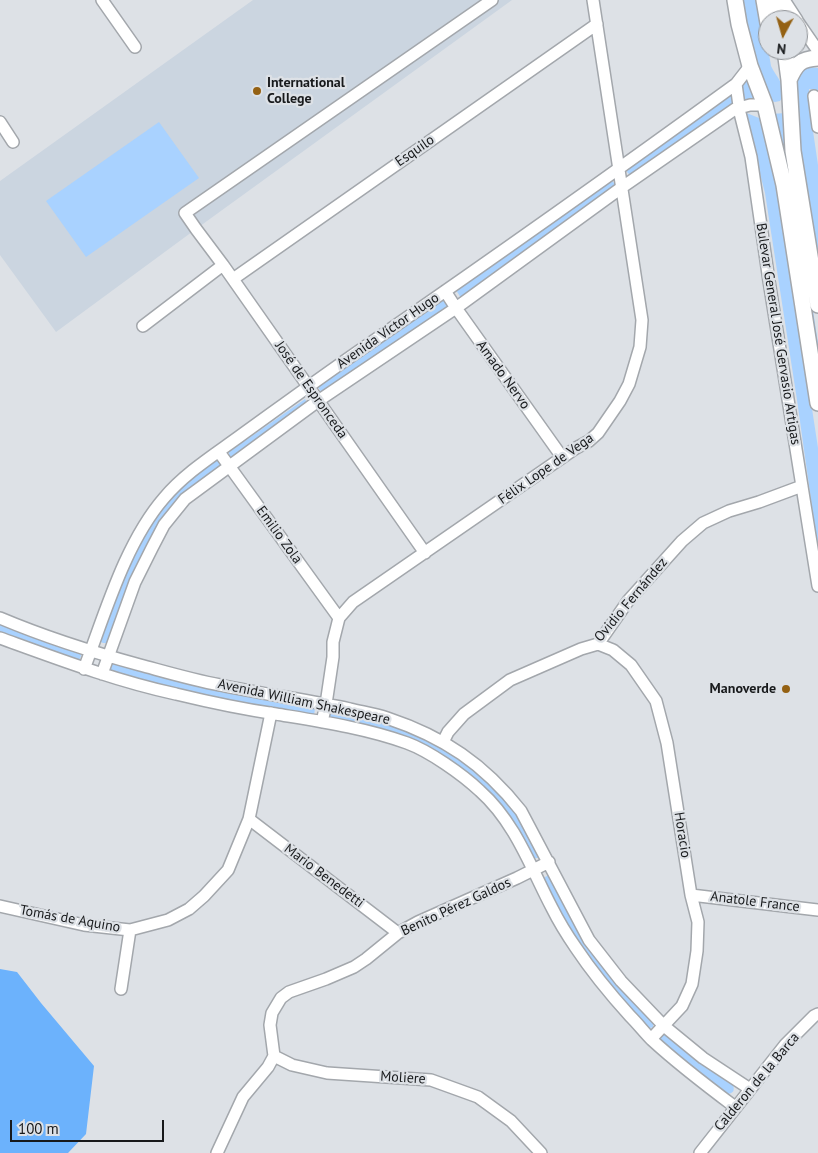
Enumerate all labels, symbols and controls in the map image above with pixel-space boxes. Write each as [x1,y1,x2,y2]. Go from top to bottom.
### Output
north arrow [758,10,808,60]
text: N [776,39,787,58]
place label: International College [267,75,345,108]
marker: International College [251,85,263,97]
street label: Esquilo [392,132,438,170]
street label: Bulevar General José Gervasio Artigas [752,222,804,446]
street label: Avenida Víctor Hugo [334,289,442,373]
street label: Amado Nervo [472,337,534,413]
street label: José de Espronceda [271,338,351,442]
street label: Félix Lope de Vega [495,430,597,508]
street label: Emilio Zola [252,503,306,567]
street label: Ovidio Fernández [591,555,671,645]
street label: Avenida William Shakespeare [216,676,392,728]
place label: Manoverde [710,681,776,697]
marker: Manoverde [780,683,792,695]
street label: Horacio [670,811,694,859]
street label: Mario Benedetti [281,840,367,912]
street label: Benito Pérez Galdos [398,874,514,940]
street label: Anatole France [710,888,800,916]
street label: Tomás de Aquino [18,902,122,936]
street label: Calderon de la Barca [711,1029,803,1135]
street label: Moliere [380,1068,426,1088]
scale bar [12,1110,166,1142]
text: 100 m [18,1119,59,1138]

